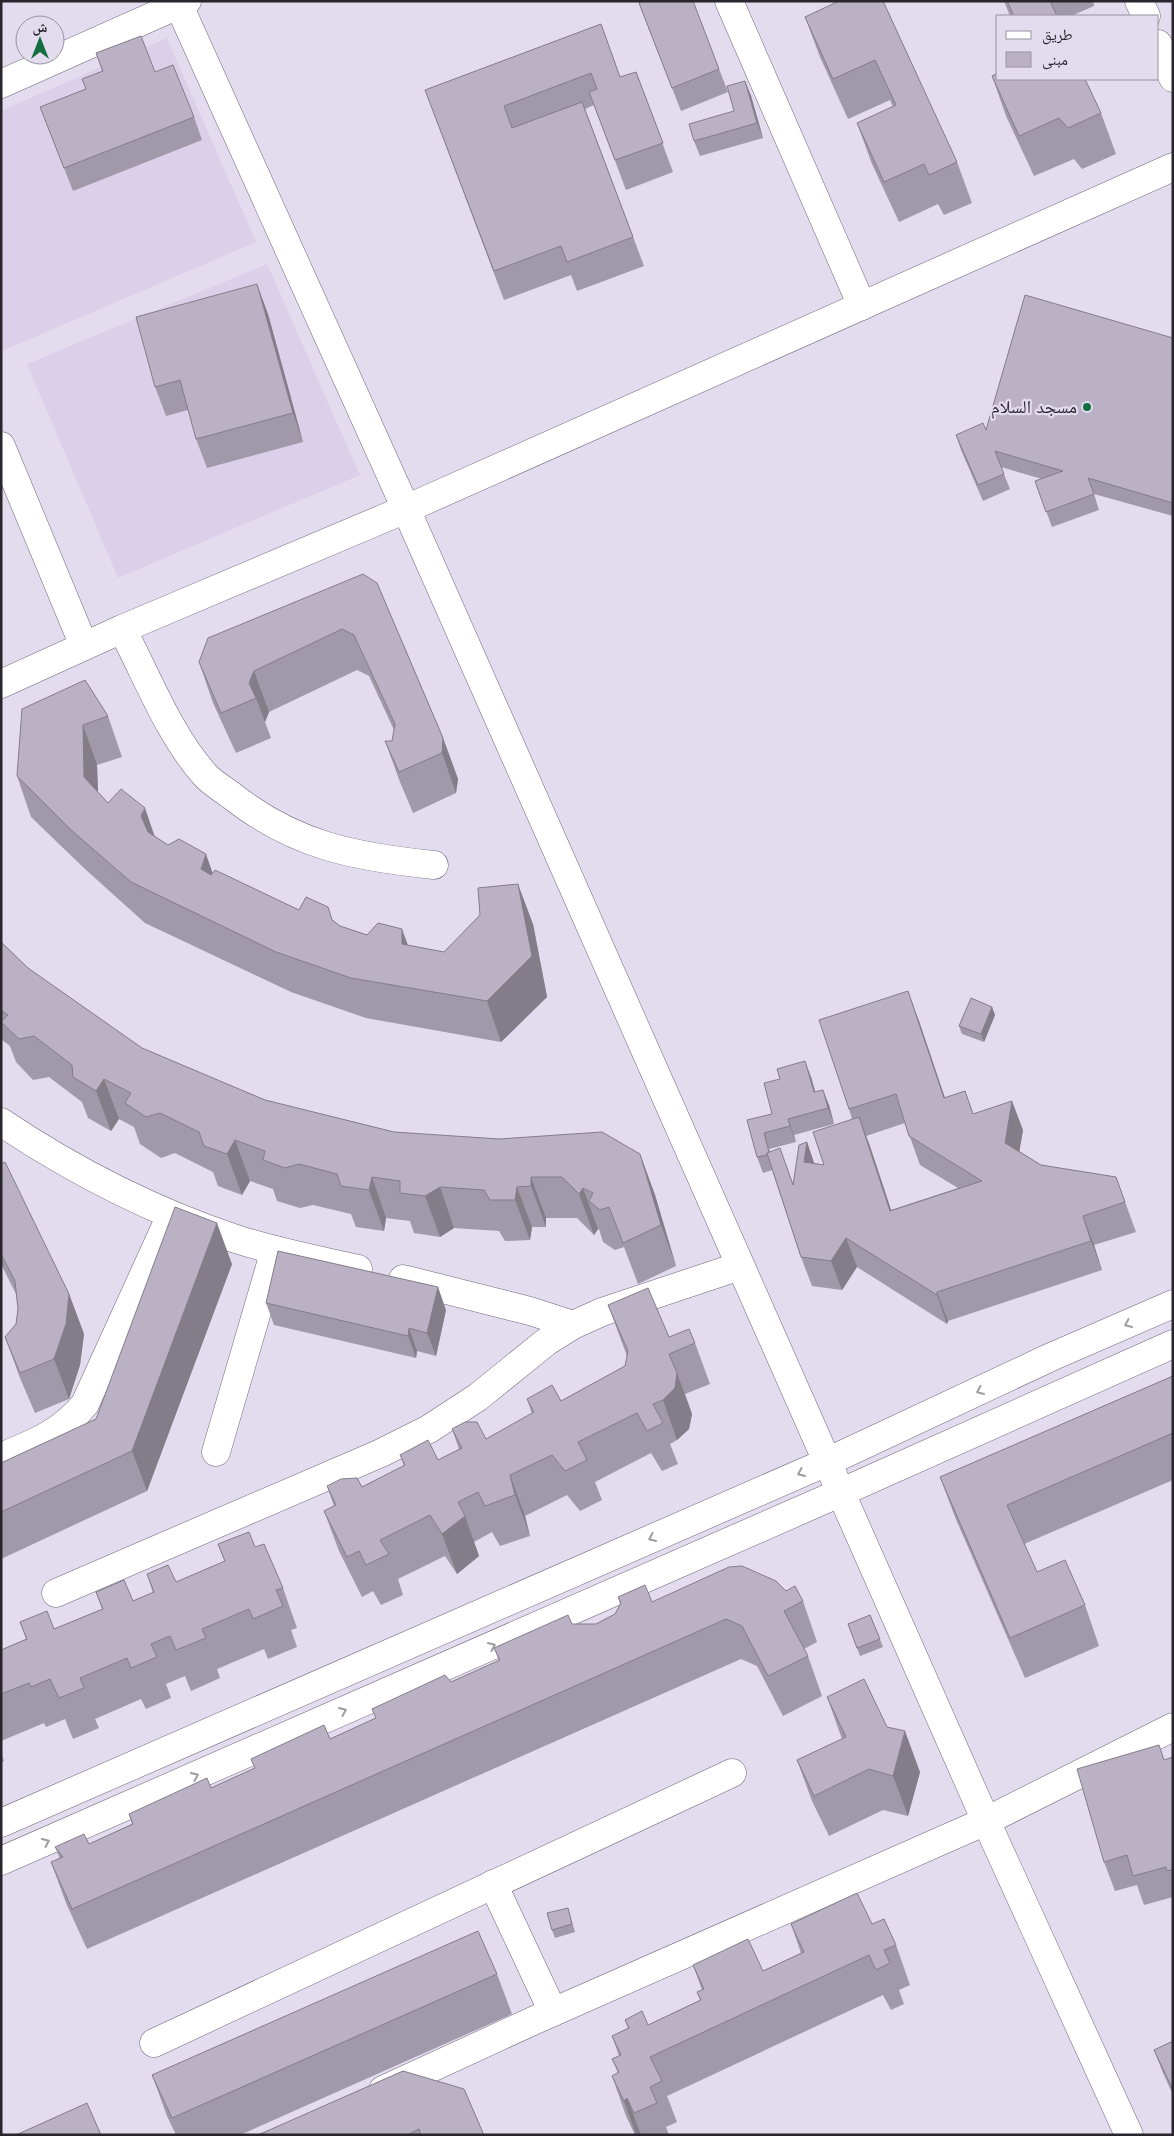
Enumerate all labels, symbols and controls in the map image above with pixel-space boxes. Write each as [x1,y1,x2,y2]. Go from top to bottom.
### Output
north arrow [15,15,65,65]
legend [996,15,1159,80]
text: ش [33,17,48,37]
text: طريق [1042,24,1073,46]
text: مبنى [1042,49,1068,71]
place label: مسجد السلام [991,394,1077,420]
marker: مسجد السلام [1081,401,1093,413]
one-way arrow [1124,1317,1133,1328]
one-way arrow [976,1384,985,1395]
one-way arrow [797,1467,806,1478]
one-way arrow [648,1532,657,1543]
one-way arrow [487,1641,496,1652]
one-way arrow [338,1707,347,1718]
one-way arrow [190,1772,199,1783]
one-way arrow [41,1837,50,1848]

